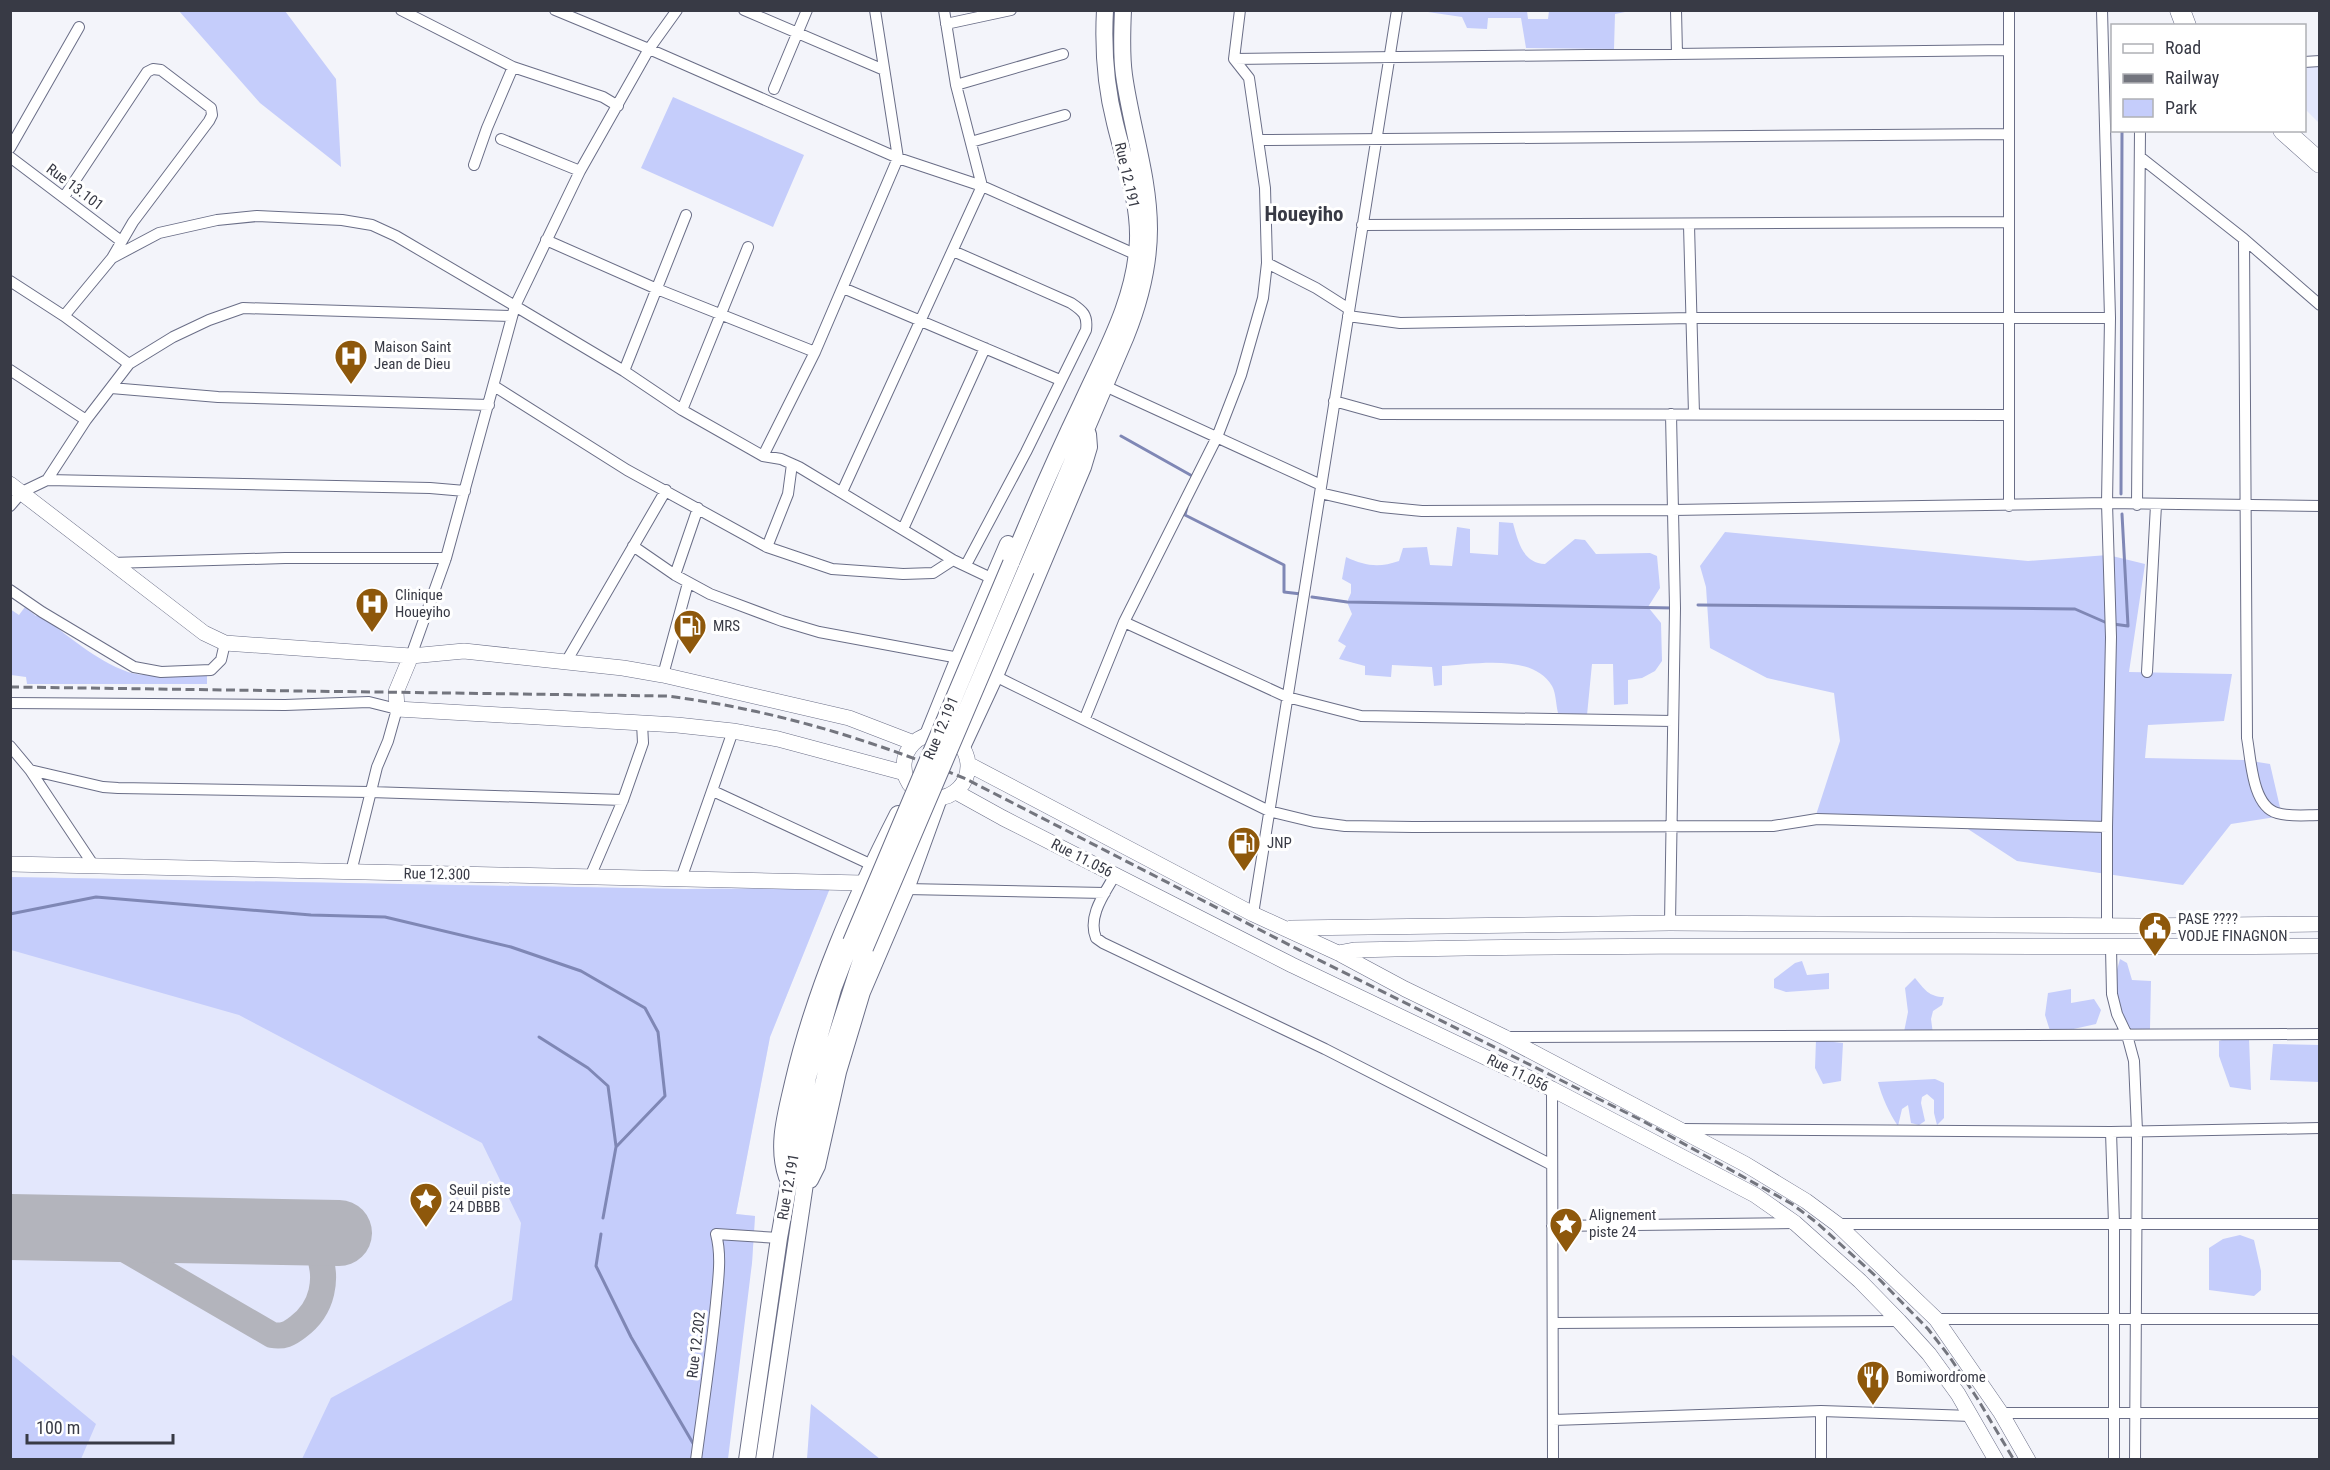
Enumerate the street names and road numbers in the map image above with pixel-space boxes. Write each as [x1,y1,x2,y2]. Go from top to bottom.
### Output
street label: Rue 12.191 [1111,140,1143,210]
street label: Rue 13.101 [43,160,107,214]
street label: Rue 12.191 [920,694,962,762]
street label: Rue 11.056 [1048,835,1116,881]
street label: Rue 12.300 [404,864,470,884]
street label: Rue 11.056 [1484,1050,1552,1096]
street label: Rue 12.191 [773,1153,803,1221]
street label: Rue 12.202 [683,1311,709,1379]

